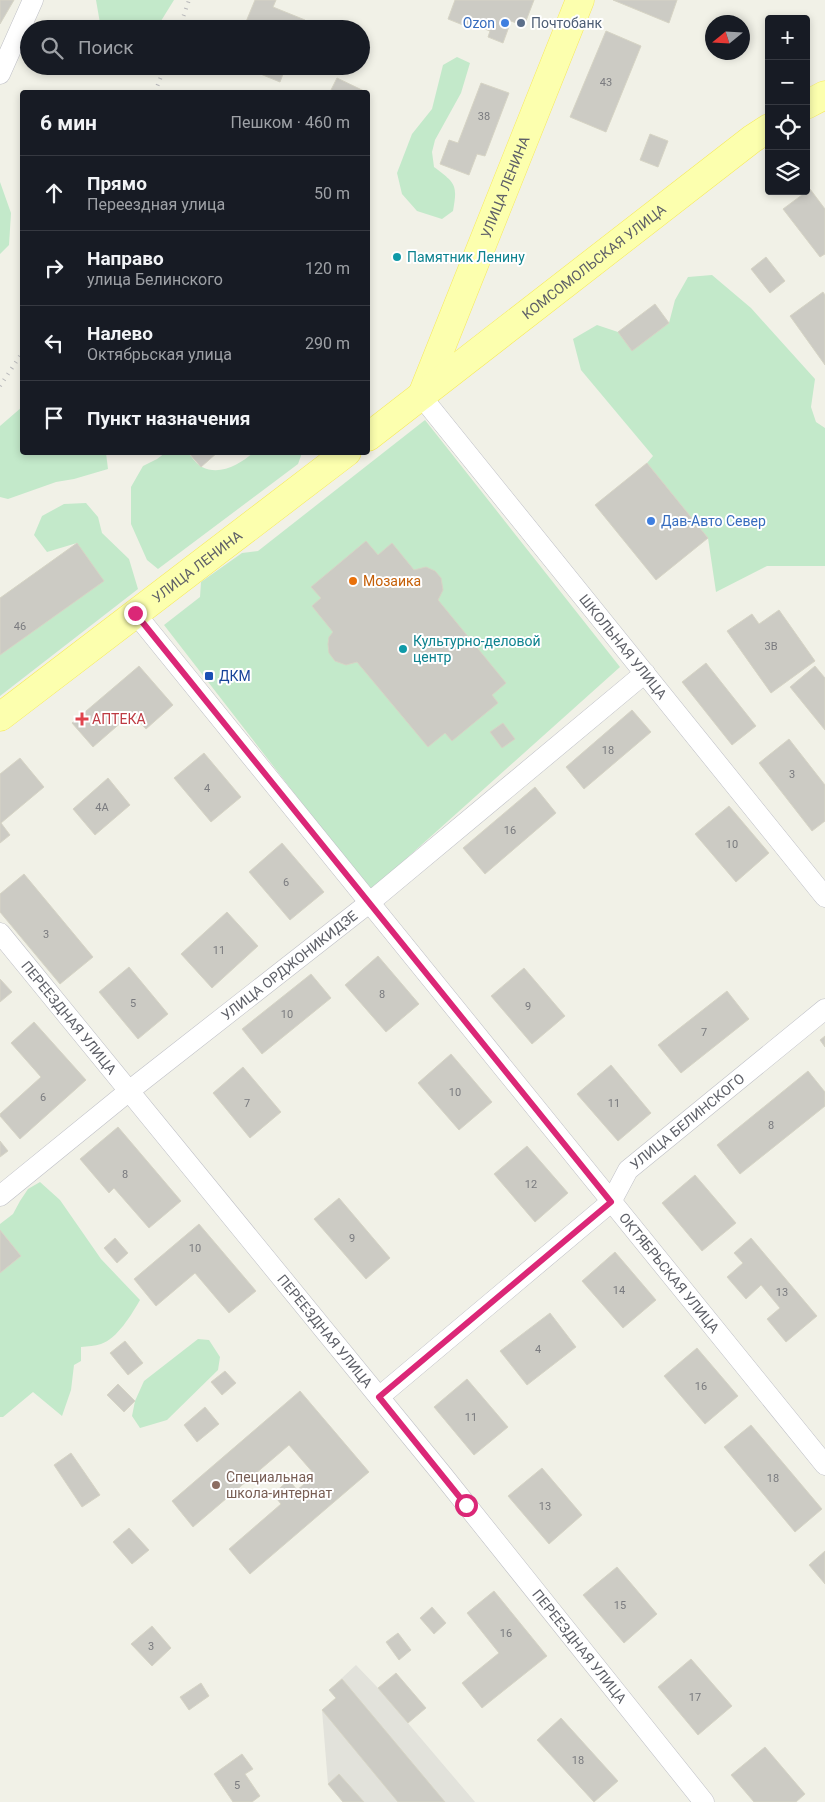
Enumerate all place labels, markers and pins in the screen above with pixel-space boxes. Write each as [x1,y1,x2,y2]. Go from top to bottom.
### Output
place label: Ozon [463,15,495,31]
place label: Почтобанк [531,15,602,31]
marker: Ozon [499,17,511,29]
marker: Почтобанк [515,17,527,29]
place label: Памятник Ленину [407,249,525,265]
marker: Памятник Ленину [391,251,403,263]
place label: Дав-Авто Север [661,513,766,529]
marker: Дав-Авто Север [645,515,657,527]
place label: Мозаика [363,573,421,589]
marker: Мозаика [347,575,359,587]
place label: Культурно-деловой центр [413,633,541,665]
marker: Культурно-деловой центр [397,643,409,655]
place label: ДКМ [219,668,251,684]
marker: ДКМ [203,670,215,682]
place label: АПТЕКА [92,711,146,727]
marker: АПТЕКА [76,713,88,725]
place label: Специальная школа-интернат [226,1469,332,1501]
marker: Специальная школа-интернат [210,1479,222,1491]

